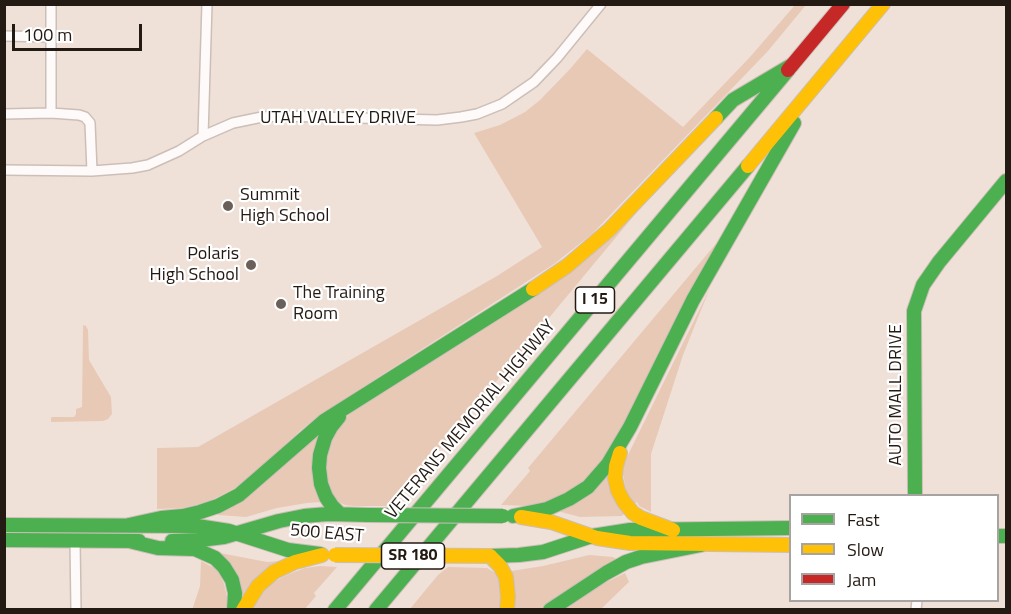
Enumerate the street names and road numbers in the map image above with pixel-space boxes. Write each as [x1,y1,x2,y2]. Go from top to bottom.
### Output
street label: UTAH VALLEY DRIVE [260,108,416,130]
road number: I 15 [576,287,614,313]
street label: VETERANS MEMORIAL HIGHWAY [381,316,561,524]
street label: AUTO MALL DRIVE [886,324,908,466]
street label: 500 EAST [289,520,365,548]
road number: SR 180 [382,543,444,569]

